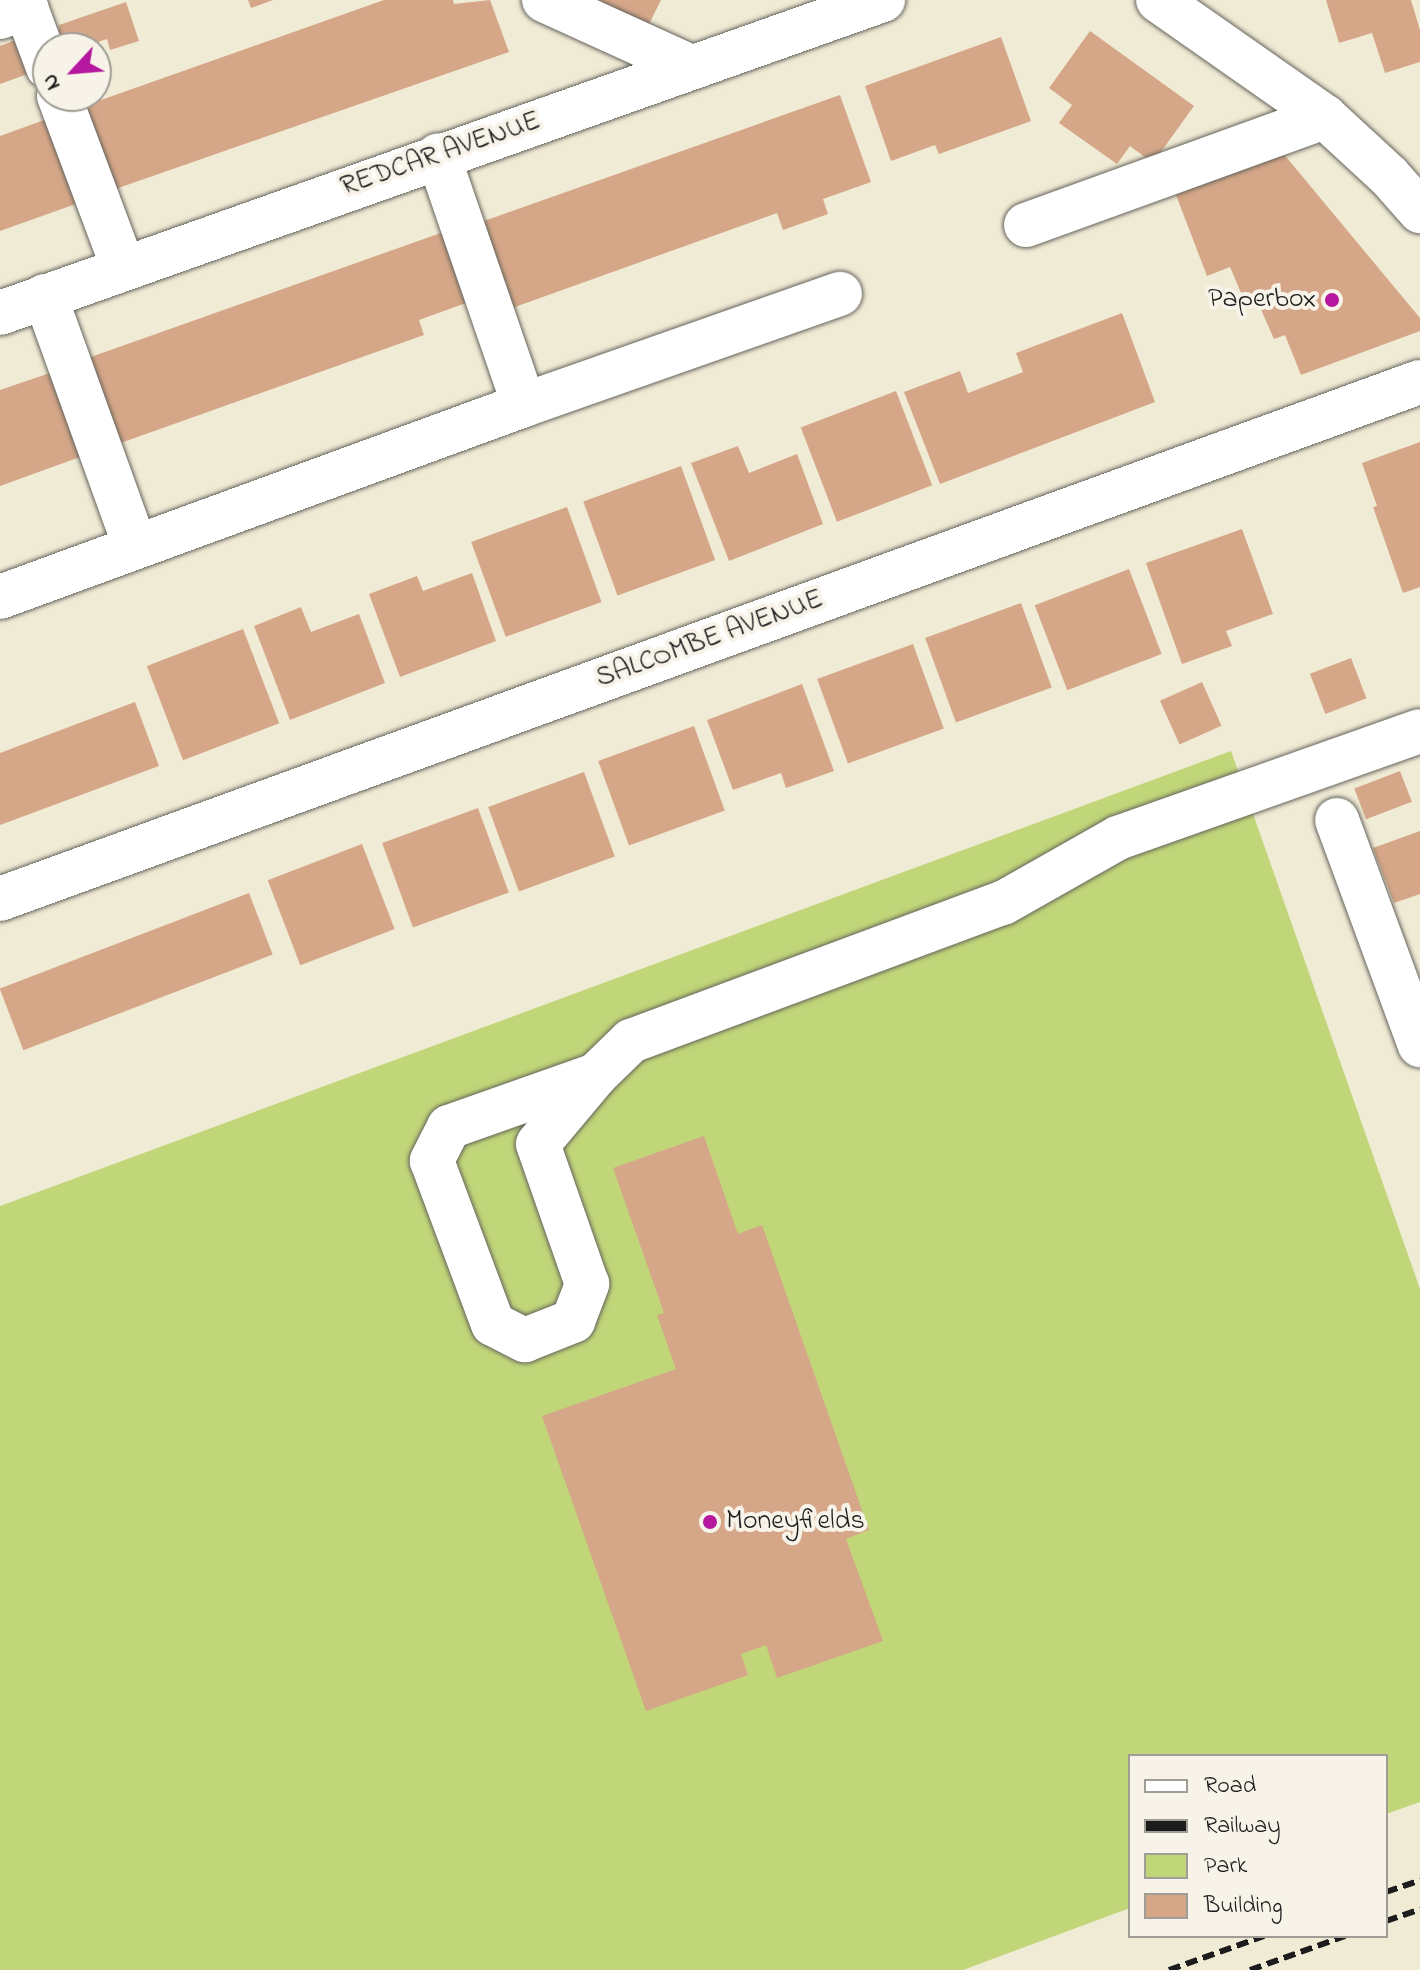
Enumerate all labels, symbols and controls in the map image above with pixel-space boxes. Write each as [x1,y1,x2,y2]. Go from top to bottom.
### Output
north arrow [32,32,112,112]
text: N [35,68,70,95]
street label: REDCAR AVENUE [337,105,545,205]
place label: Paperbox [1208,283,1316,317]
marker: Paperbox [1323,291,1341,309]
street label: SALCOMBE AVENUE [592,583,828,697]
place label: Moneyfields [726,1505,865,1539]
marker: Moneyfields [701,1513,719,1531]
legend [1128,1754,1388,1938]
text: Road [1204,1769,1256,1804]
text: Railway [1204,1809,1281,1844]
text: Park [1204,1849,1247,1884]
text: Building [1204,1889,1283,1924]

